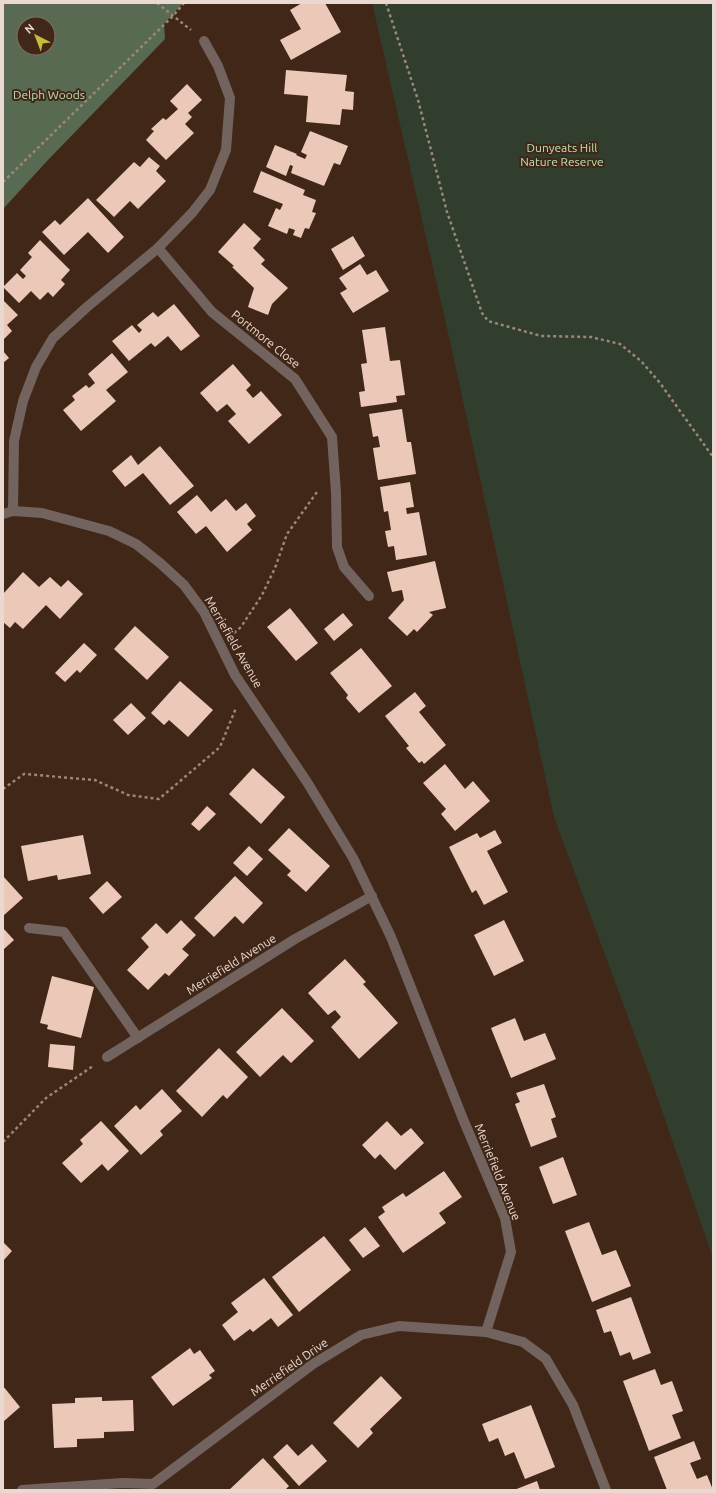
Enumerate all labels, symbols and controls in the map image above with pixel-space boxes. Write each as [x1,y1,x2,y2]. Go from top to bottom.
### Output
north arrow [16,16,56,56]
text: N [22,21,36,36]
park label: Delph Woods [13,88,85,101]
park label: Dunyeats Hill Nature Reserve [520,141,604,168]
street label: Portmore Close [229,308,303,370]
street label: Merriefield Avenue [203,594,265,690]
street label: Merriefield Avenue [184,931,278,997]
street label: Merriefield Avenue [473,1122,523,1222]
street label: Merriefield Drive [248,1336,330,1398]

